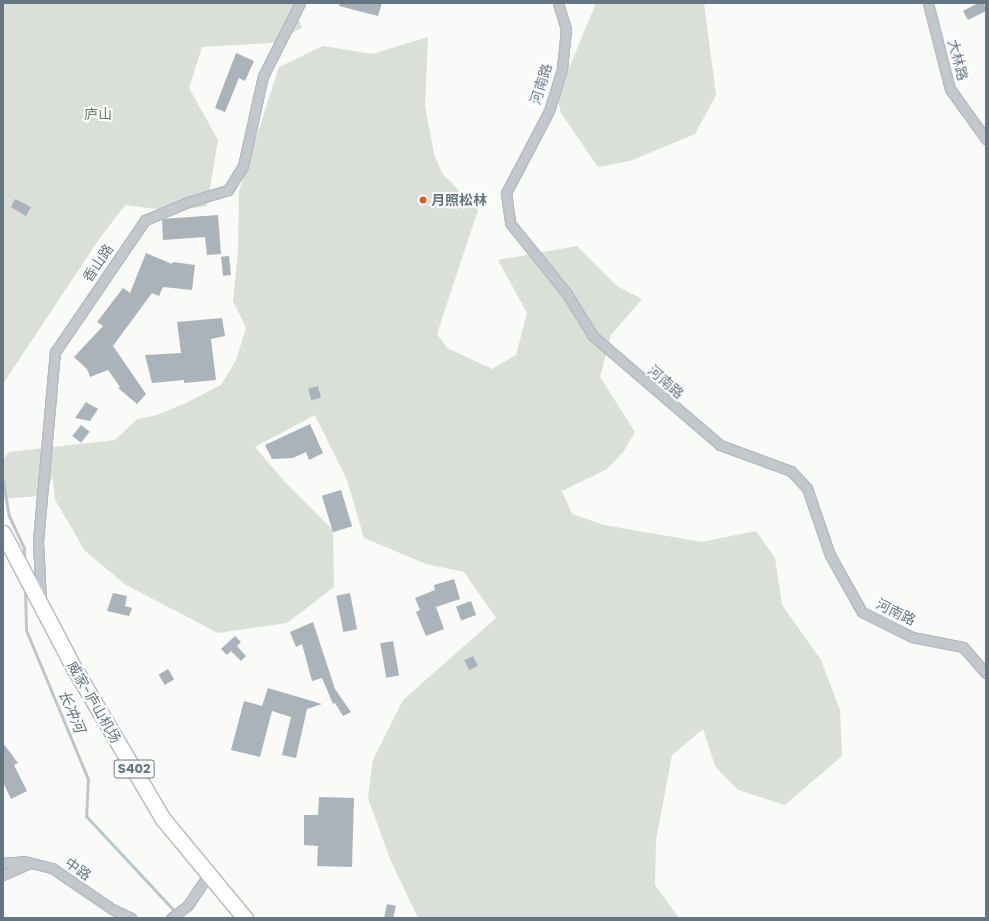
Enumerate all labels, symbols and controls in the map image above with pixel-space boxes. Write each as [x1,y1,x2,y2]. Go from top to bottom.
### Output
street label: 大林路 [944,38,972,82]
street label: 河南路 [527,61,555,107]
park label: 庐山 [84,106,112,122]
place label: 月照松林 [431,192,487,208]
marker: 月照松林 [418,195,428,205]
street label: 香山路 [79,241,117,285]
street label: 河南路 [645,362,687,402]
street label: 河南路 [873,595,919,629]
street label: 威家-庐山机场 [64,658,124,746]
water label: 长冲河 [55,687,89,735]
road number: S402 [113,758,155,780]
street label: 中路 [62,854,94,884]

